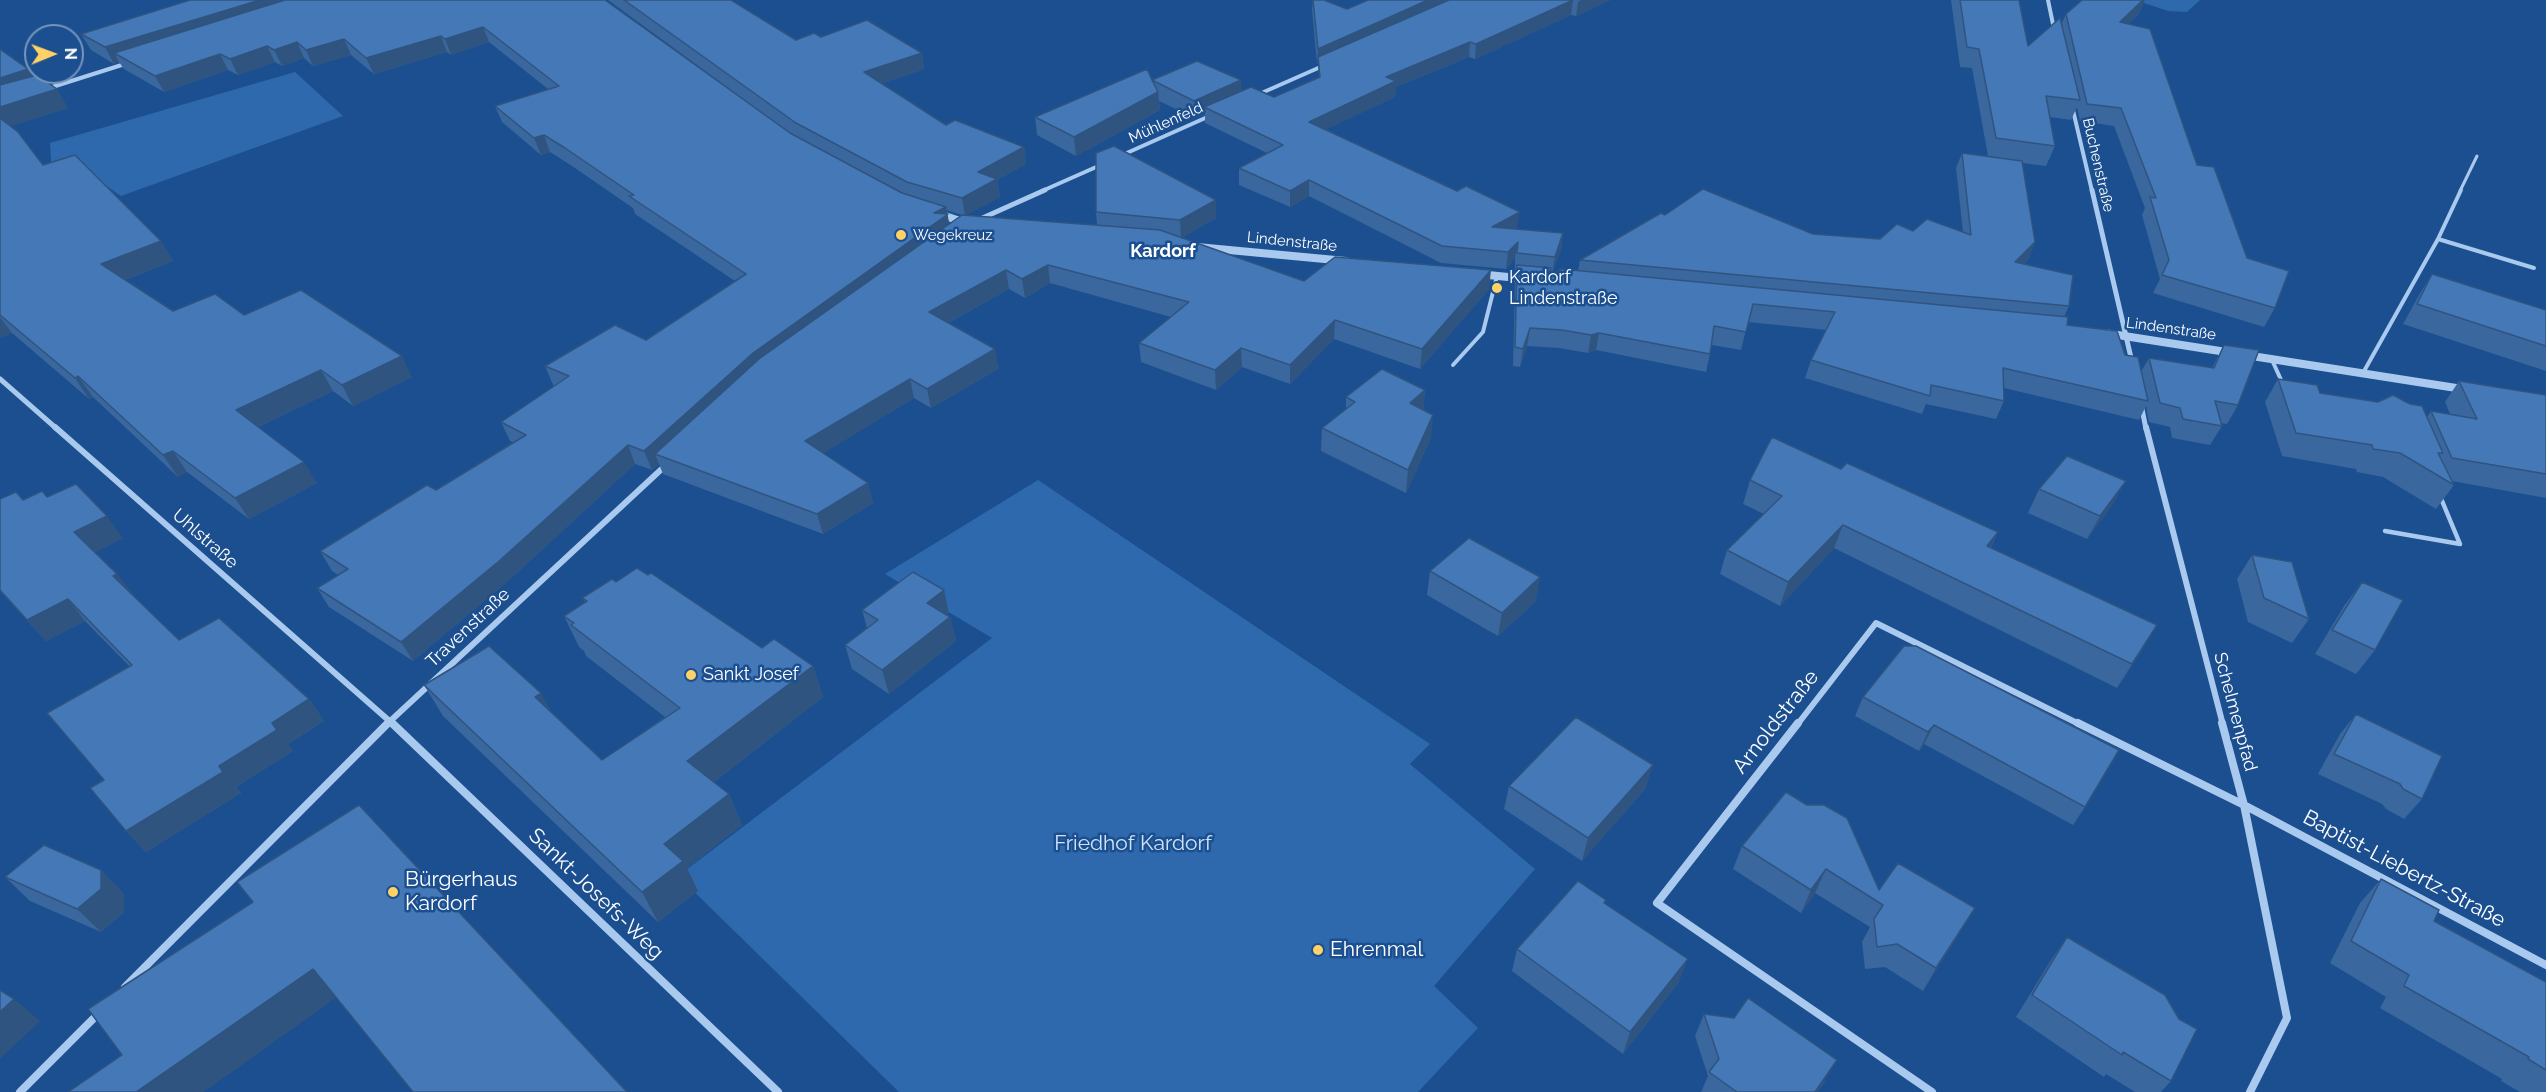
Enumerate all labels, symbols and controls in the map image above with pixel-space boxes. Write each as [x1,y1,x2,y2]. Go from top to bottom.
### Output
north arrow [24,24,84,84]
text: N [61,47,80,60]
street label: Mühlenfeld [1126,99,1206,147]
street label: Buchenstraße [2078,116,2118,214]
place label: Wegekreuz [913,226,993,244]
marker: Wegekreuz [894,228,908,242]
street label: Lindenstraße [1246,228,1338,256]
district label: Kardorf [1130,241,1196,263]
place label: Kardorf Lindenstraße [1509,267,1617,310]
marker: Kardorf Lindenstraße [1490,281,1504,295]
street label: Lindenstraße [2125,314,2217,344]
street label: Uhlstraße [168,505,242,573]
street label: Travenstraße [422,584,514,672]
street label: Schelmenpfad [2209,650,2261,774]
place label: Sankt Josef [703,664,799,686]
street label: Arnoldstraße [1728,665,1824,779]
marker: Sankt Josef [684,668,698,682]
street label: Baptist-Liebertz-Straße [2298,805,2510,933]
street label: Sankt-Josefs-Weg [523,823,669,965]
park label: Friedhof Kardorf [1054,831,1212,857]
place label: Bürgerhaus Kardorf [405,867,518,917]
marker: Bürgerhaus Kardorf [386,885,400,899]
place label: Ehrenmal [1330,937,1423,963]
marker: Ehrenmal [1311,943,1325,957]

